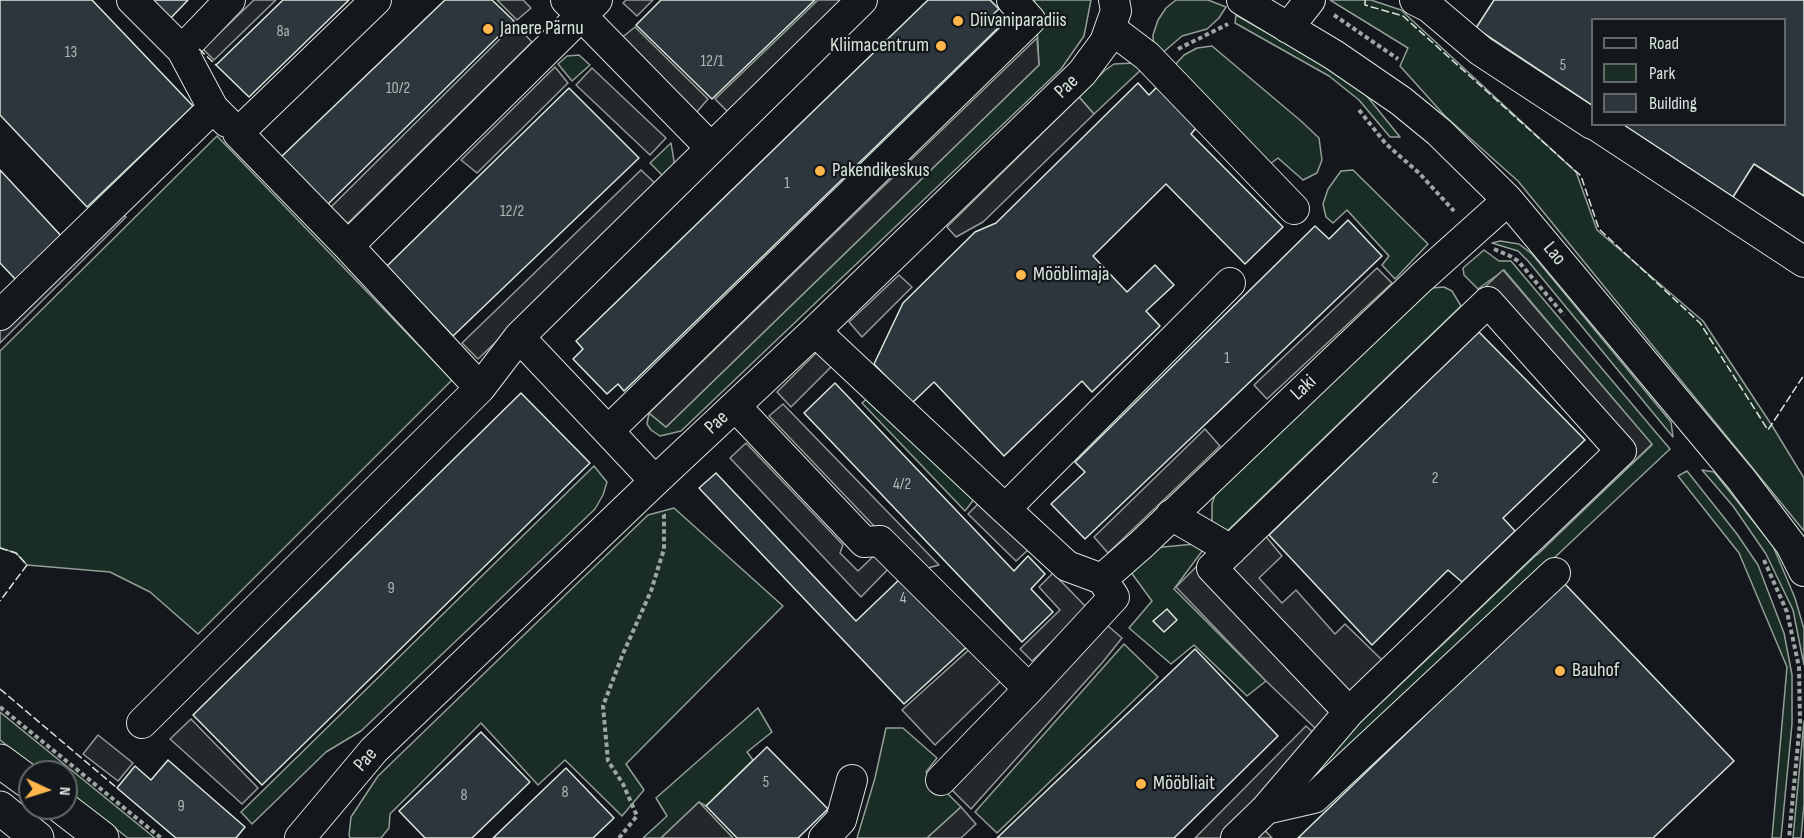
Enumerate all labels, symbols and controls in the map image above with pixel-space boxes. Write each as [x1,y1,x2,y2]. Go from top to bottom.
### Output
place label: Diivaniparadiis [970,9,1067,33]
marker: Diivaniparadiis [951,14,965,28]
place label: Janere Pärnu [500,17,584,41]
legend [1591,18,1786,126]
house number: 8a [276,22,290,42]
marker: Janere Pärnu [481,22,495,36]
text: Road [1649,33,1679,54]
place label: Kliimacentrum [830,34,929,58]
marker: Kliimacentrum [934,39,948,53]
house number: 13 [65,43,77,63]
house number: 12/1 [701,52,723,72]
house number: 5 [1560,56,1566,76]
text: Park [1649,63,1675,84]
street label: Pae [1050,70,1084,104]
house number: 10/2 [386,79,410,99]
text: Building [1649,93,1697,114]
place label: Pakendikeskus [832,159,930,183]
marker: Pakendikeskus [813,164,827,178]
house number: 1 [784,174,790,194]
house number: 12/2 [500,202,524,222]
street label: Lao [1537,237,1571,271]
place label: Mööblimaja [1033,263,1109,287]
marker: Mööblimaja [1014,268,1028,282]
house number: 1 [1224,349,1230,369]
street label: Laki [1286,370,1322,406]
street label: Pae [700,406,734,440]
house number: 2 [1432,469,1438,489]
house number: 4/2 [893,475,911,495]
house number: 9 [387,579,395,599]
house number: 4 [900,589,906,609]
place label: Bauhof [1572,659,1620,683]
marker: Bauhof [1553,664,1567,678]
street label: Pae [349,743,383,777]
north arrow [18,760,78,820]
place label: Mööbliait [1153,772,1215,796]
house number: 5 [763,773,769,793]
marker: Mööbliait [1134,777,1148,791]
house number: 8 [561,783,569,803]
text: N [55,786,74,796]
house number: 8 [460,786,468,806]
house number: 9 [177,797,185,817]

